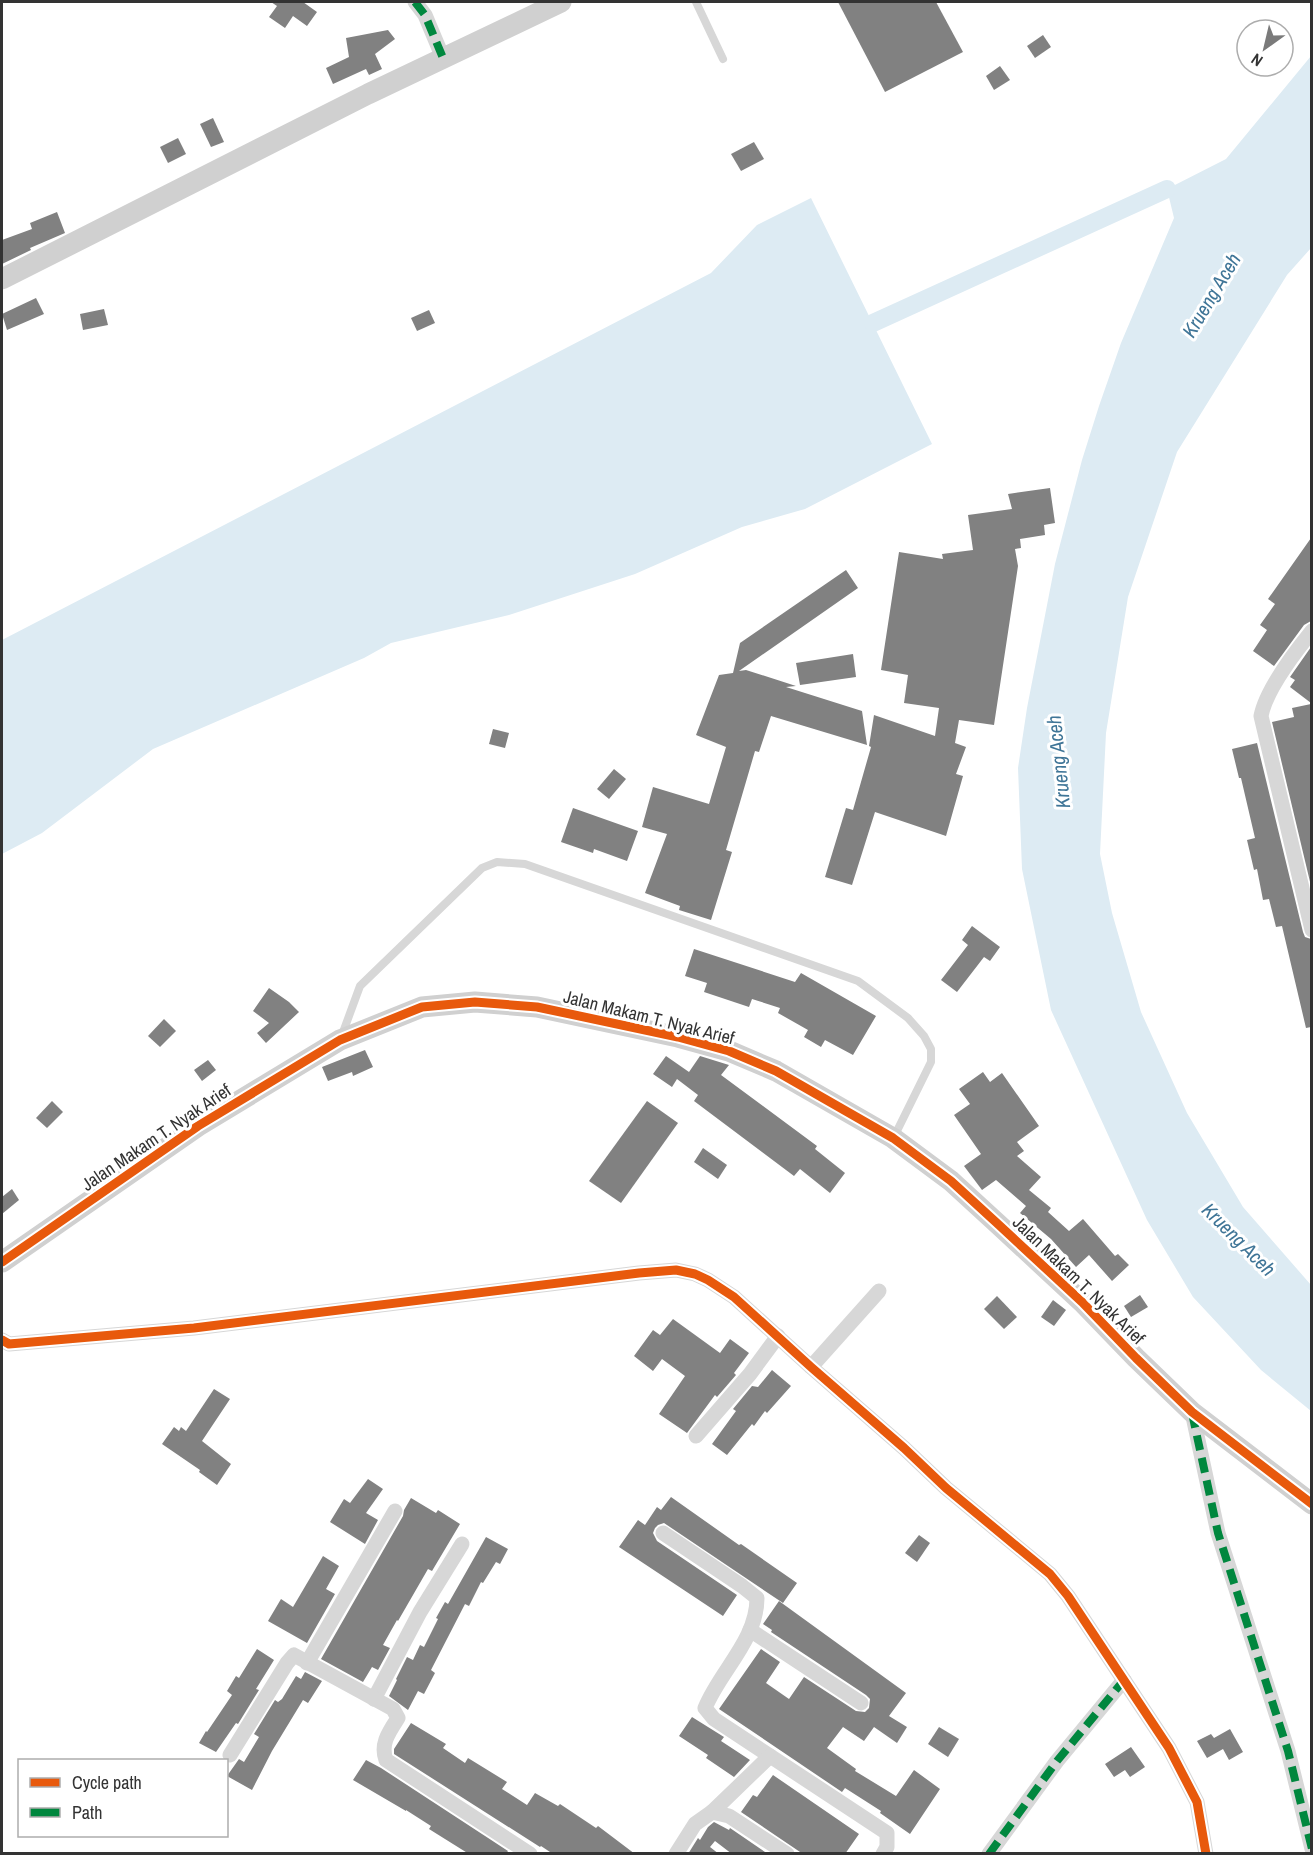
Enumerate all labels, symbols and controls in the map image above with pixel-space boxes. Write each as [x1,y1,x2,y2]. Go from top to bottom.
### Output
north arrow [1235,18,1295,78]
text: N [1247,49,1267,72]
water label: Krueng Aceh [1175,248,1247,342]
water label: Krueng Aceh [1040,714,1076,810]
street label: Jalan Makam T. Nyak Arief [561,984,738,1051]
street label: Jalan Makam T. Nyak Arief [76,1077,236,1196]
water label: Krueng Aceh [1196,1196,1282,1282]
street label: Jalan Makam T. Nyak Arief [1007,1210,1151,1350]
legend [18,1759,228,1837]
text: Cycle path [72,1770,142,1795]
text: Path [72,1800,102,1825]

